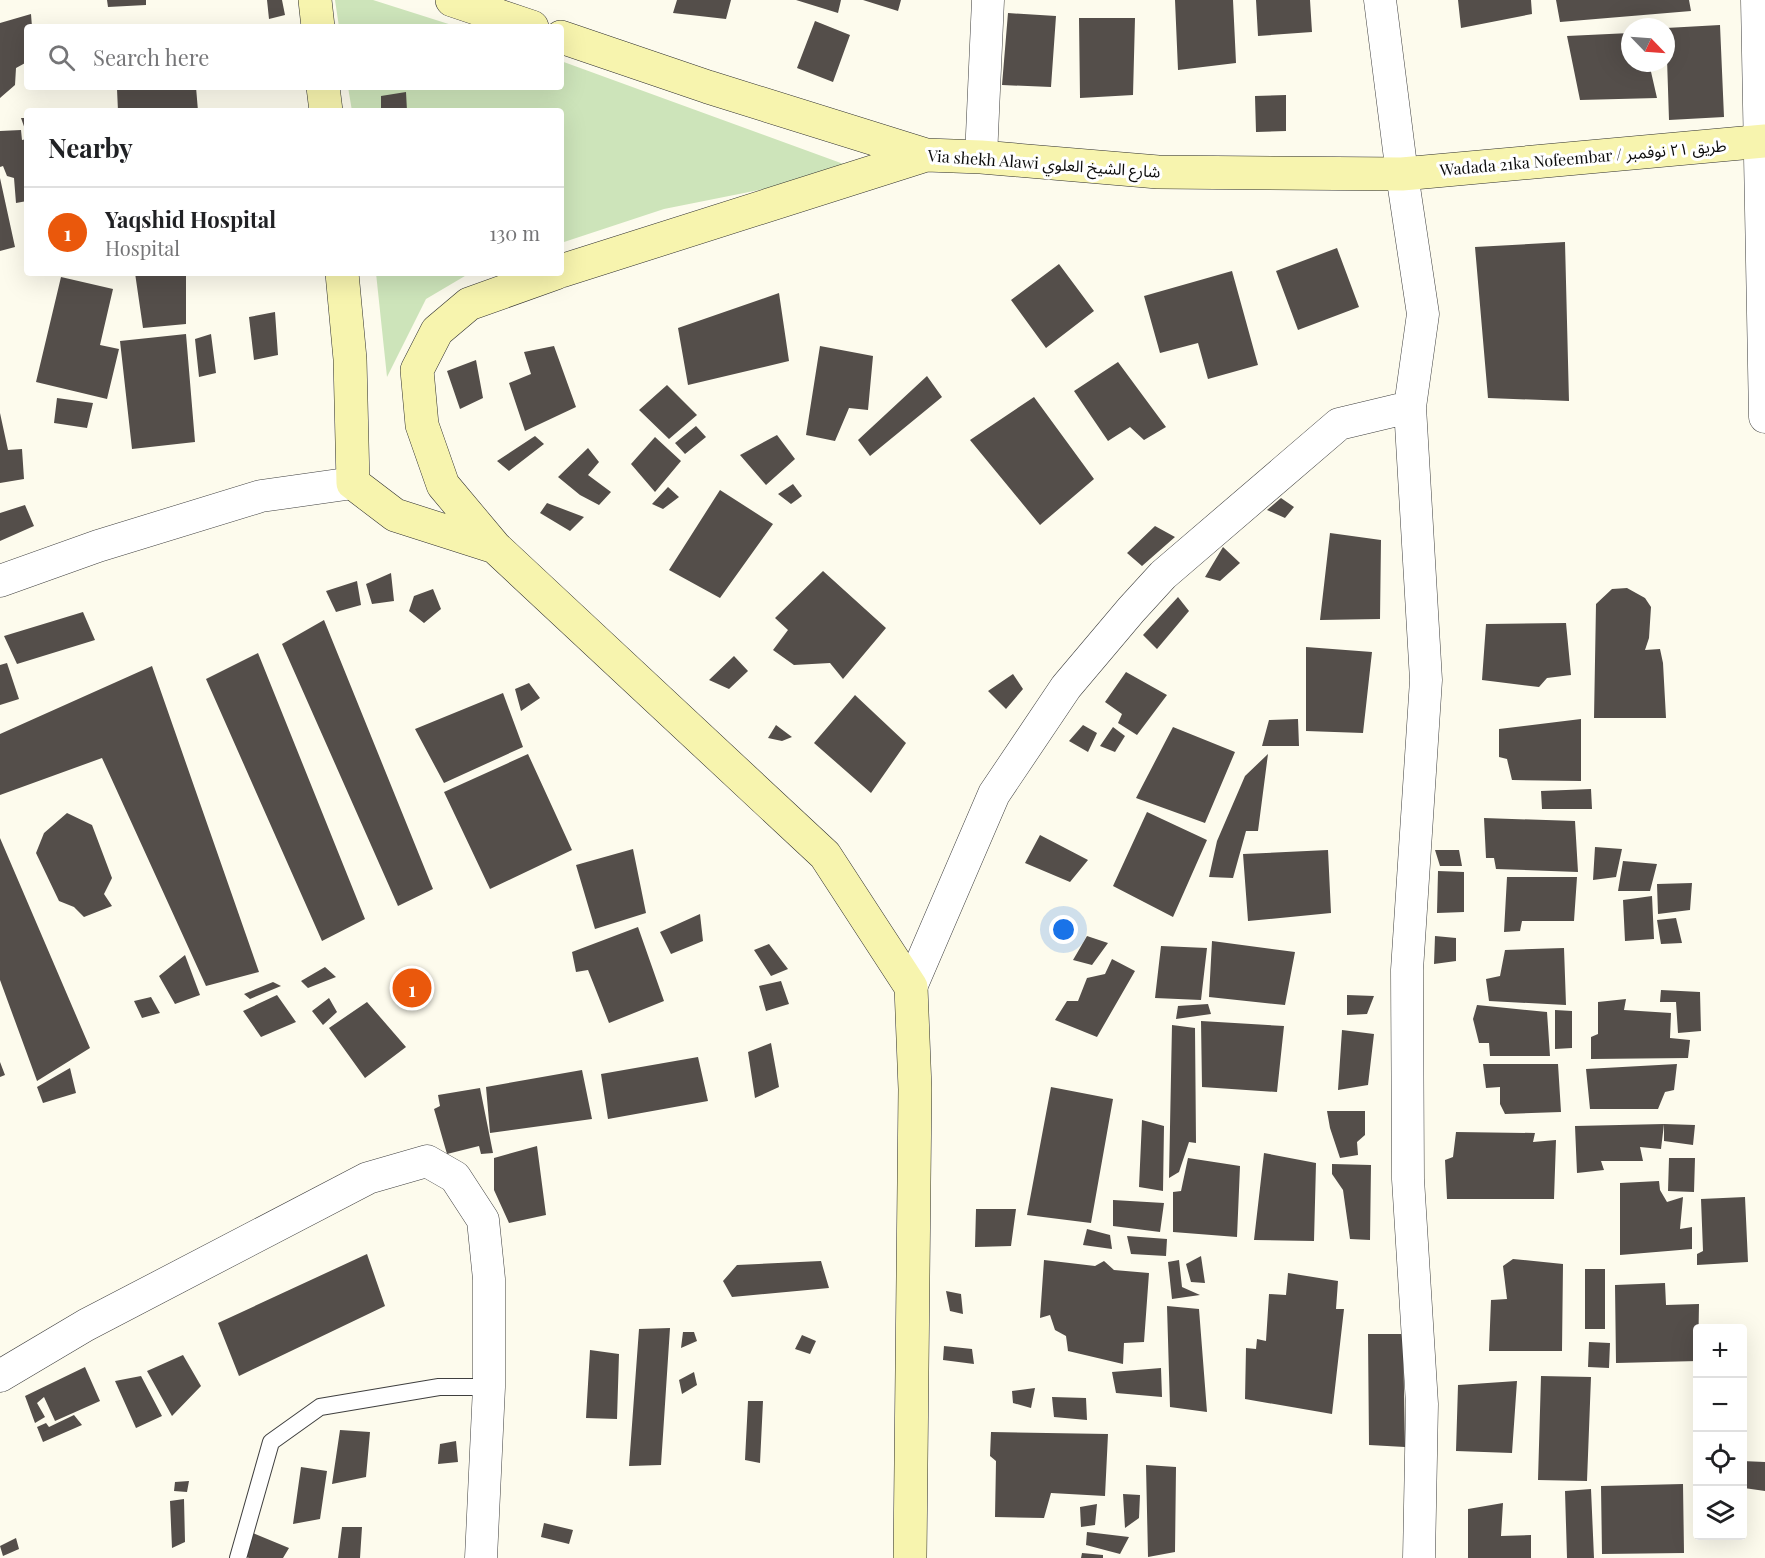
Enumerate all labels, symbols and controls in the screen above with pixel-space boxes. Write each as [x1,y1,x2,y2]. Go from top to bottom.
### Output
north arrow [1621,18,1675,72]
search box [24,24,564,90]
icon: search [45,41,78,74]
text: Search here [93,42,209,72]
text: Nearby [48,130,133,165]
street label: Wadada 21ka Nofeembar / طريق ٢١ نوفمبر [1438,134,1727,181]
street label: Via shekh Alawi شارع الشيخ العلوي [926,144,1161,185]
text: Yaqshid Hospital [105,204,276,234]
text: 1 [64,219,71,246]
text: 130 m [489,219,540,246]
text: Hospital [105,234,180,261]
your location [1049,915,1078,944]
pin: 1 [392,966,432,1010]
map controls [1693,1324,1747,1540]
button: + [1693,1324,1747,1378]
button: − [1693,1378,1747,1432]
button: locate [1693,1432,1747,1486]
button: layers [1693,1486,1747,1540]

